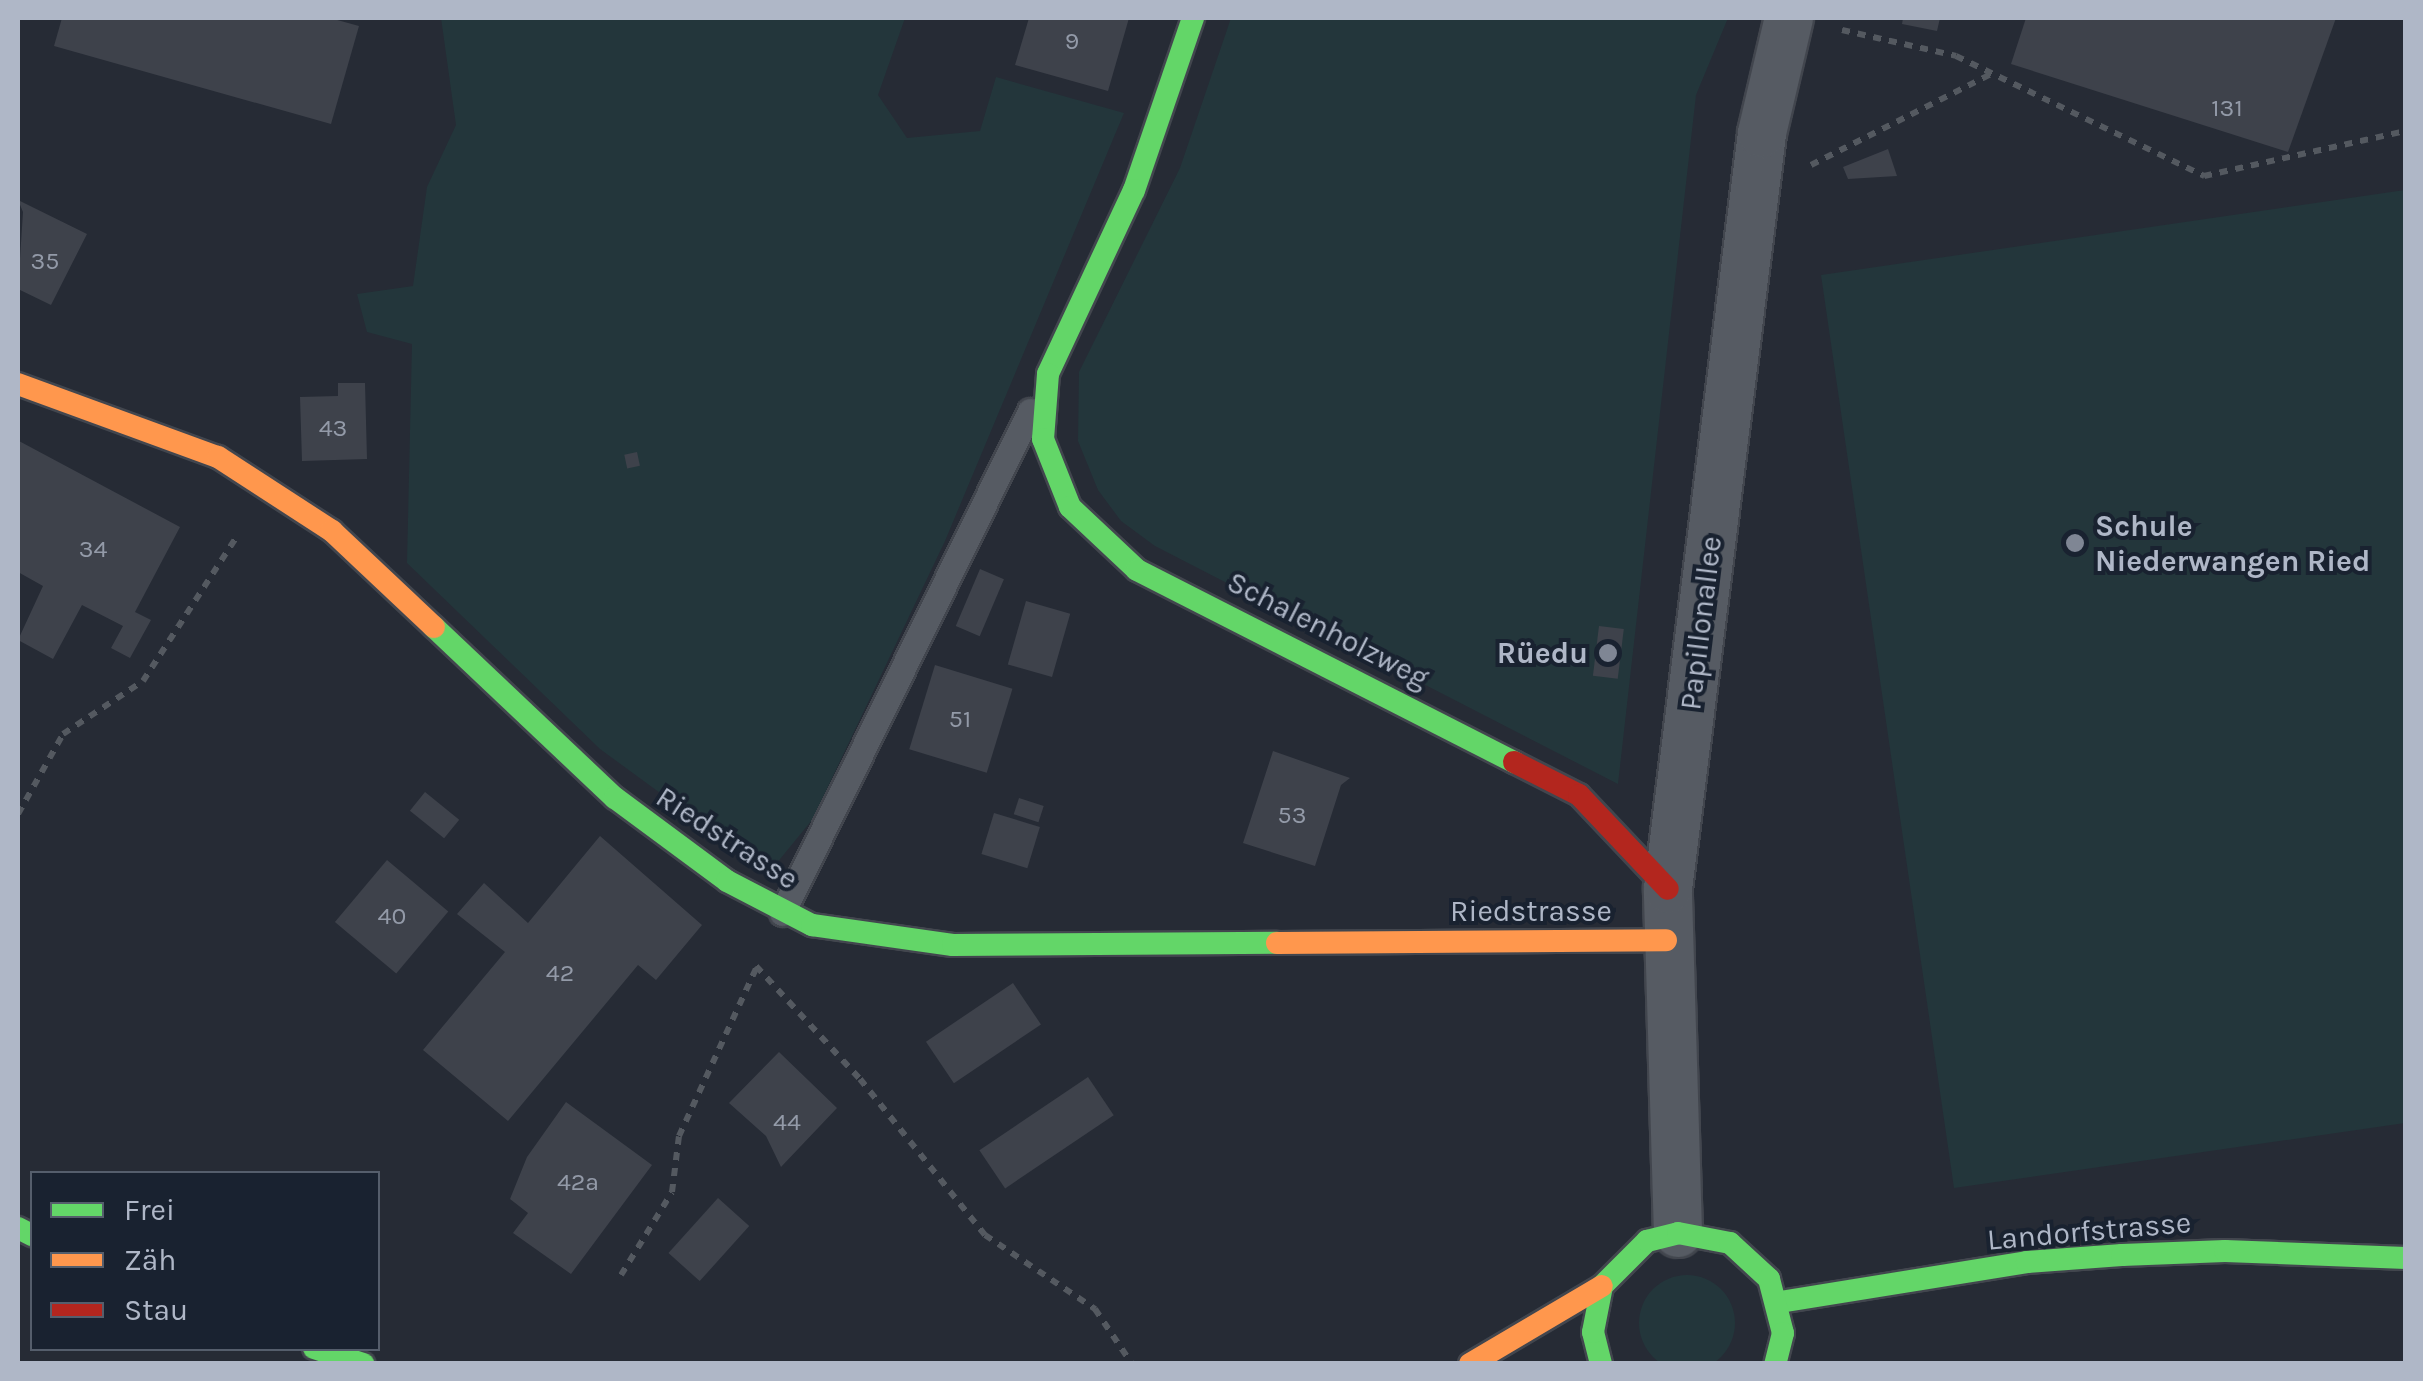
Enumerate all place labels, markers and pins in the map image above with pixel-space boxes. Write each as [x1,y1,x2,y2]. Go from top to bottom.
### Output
place label: Schule Niederwangen Ried [2095,508,2370,578]
marker: Schule Niederwangen Ried [2064,532,2086,554]
place label: Rüedu [1497,635,1588,671]
marker: Rüedu [1597,642,1619,664]

